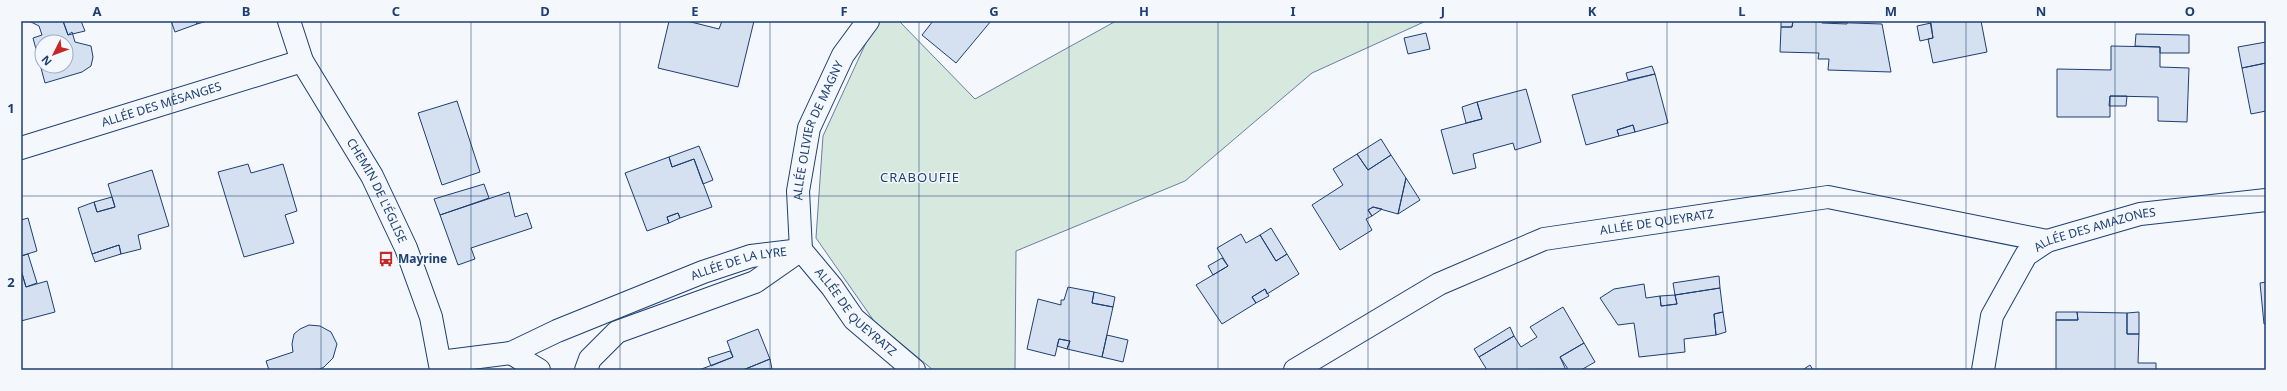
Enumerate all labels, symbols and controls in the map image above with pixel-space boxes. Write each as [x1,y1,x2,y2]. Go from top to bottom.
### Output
text: A [93,2,102,20]
text: B [242,2,250,20]
text: C [392,2,400,20]
text: D [540,2,550,20]
text: E [691,2,699,20]
text: F [840,2,848,20]
text: G [989,2,999,20]
text: H [1139,2,1149,20]
text: I [1290,2,1296,20]
text: J [1440,2,1445,20]
text: K [1588,2,1597,20]
text: L [1738,2,1746,20]
text: M [1885,2,1897,20]
text: N [2036,2,2046,20]
text: O [2185,2,2195,20]
north arrow [34,34,74,74]
text: N [38,53,55,69]
street label: ALLÉE OLIVIER DE MAGNY [789,58,847,201]
street label: ALLÉE DES MÉSANGES [99,77,224,131]
text: 1 [7,99,15,117]
street label: CHEMIN DE L'ÉGLISE [343,135,411,246]
district label: CRABOUFIE [880,168,960,186]
street label: ALLÉE DES AMAZONES [2030,203,2157,256]
street label: ALLÉE DE QUEYRATZ [1599,205,1715,239]
street label: ALLÉE DE LA LYRE [688,243,788,284]
bus stop icon: Mayrine [377,250,395,268]
place label: Mayrine [398,250,447,267]
street label: ALLÉE DE QUEYRATZ [811,264,901,360]
text: 2 [7,273,15,291]

